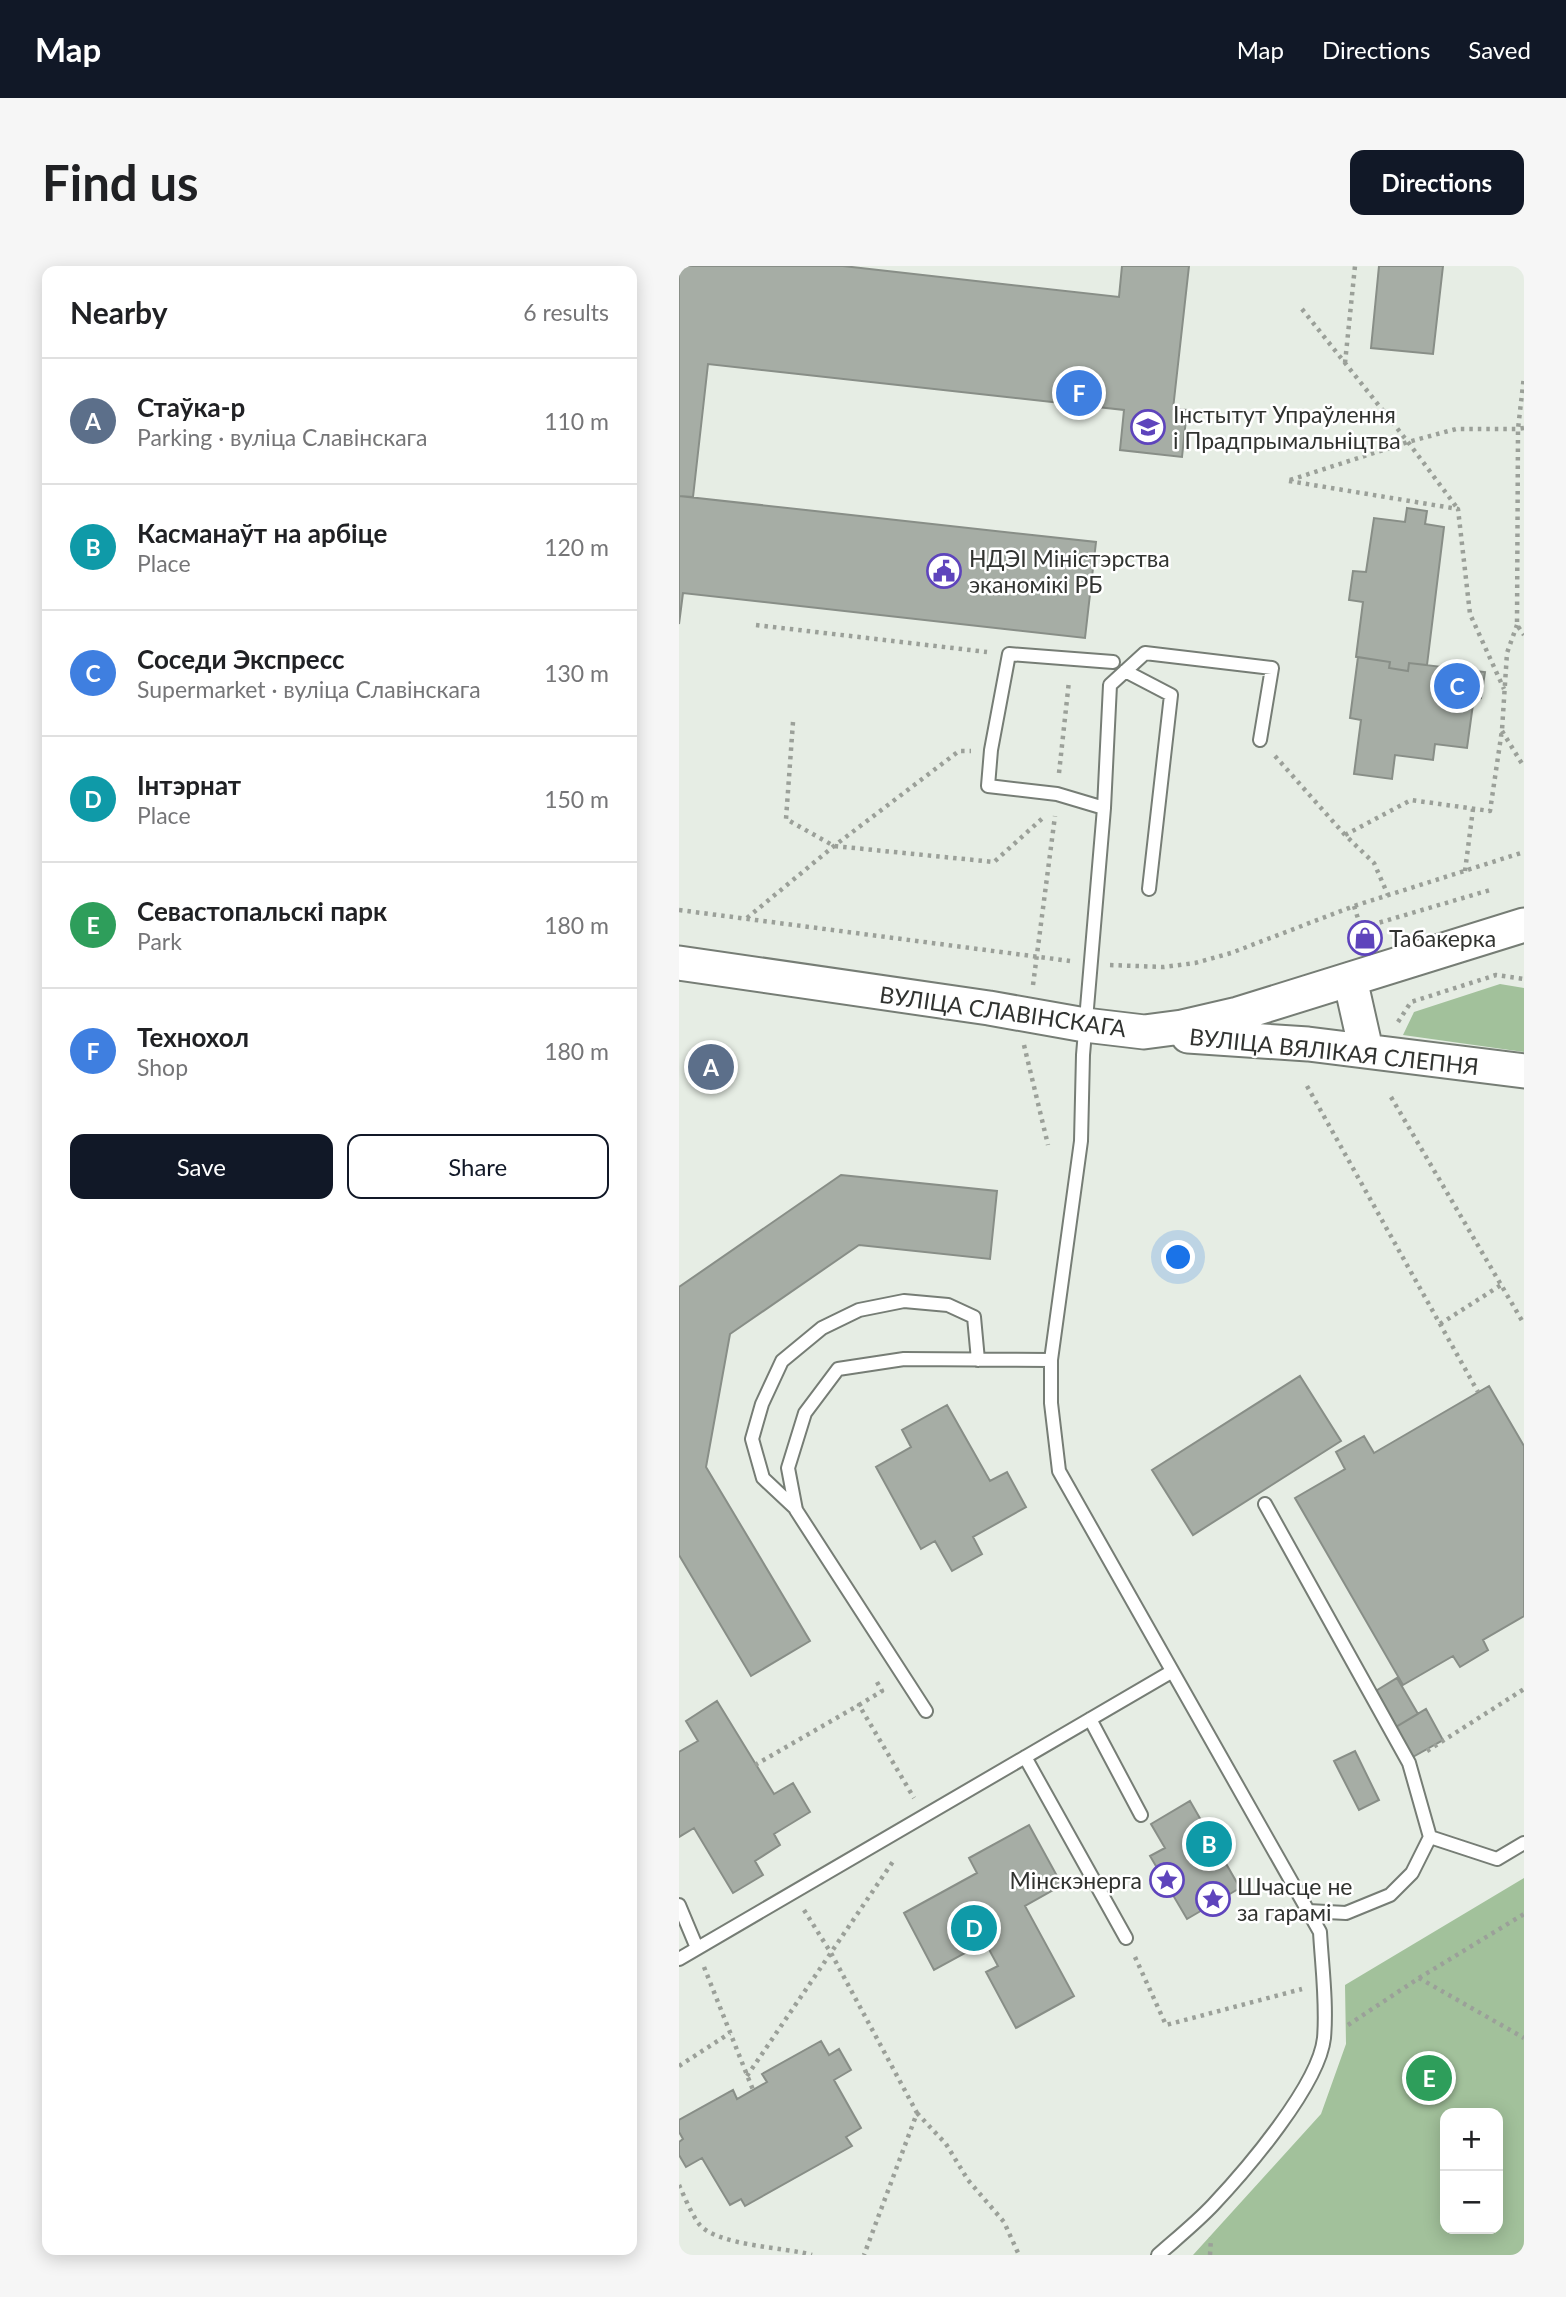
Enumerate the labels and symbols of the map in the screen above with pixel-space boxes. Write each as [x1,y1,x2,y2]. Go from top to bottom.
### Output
pin: F [1056,367,1102,419]
place label: Інстытут Упраўлення і Прадпрымальніцтва [1173,400,1401,454]
school or university icon: Інстытут Упраўлення і Прадпрымальніцтва [1129,408,1167,446]
place label: НДЭІ Міністэрства эканомікі РБ [969,544,1170,598]
public building icon: НДЭІ Міністэрства эканомікі РБ [925,552,963,590]
pin: C [1434,660,1480,712]
shop icon: Табакерка [1346,919,1384,957]
place label: Табакерка [1389,924,1496,952]
street label: ВУЛІЦА СЛАВІНСКАГА [878,980,1129,1042]
street label: ВУЛІЦА ВЯЛІКАЯ СЛЕПНЯ [1188,1022,1480,1080]
pin: A [688,1041,734,1093]
your location [1161,1240,1195,1274]
pin: B [1186,1818,1232,1870]
place icon: Мінскэнерга [1148,1861,1186,1899]
place label: Мінскэнерга [1010,1866,1142,1894]
place label: Шчасце не за гарамі [1237,1872,1353,1926]
place icon: Шчасце не за гарамі [1194,1880,1232,1918]
pin: D [951,1902,997,1954]
pin: E [1406,2052,1452,2104]

